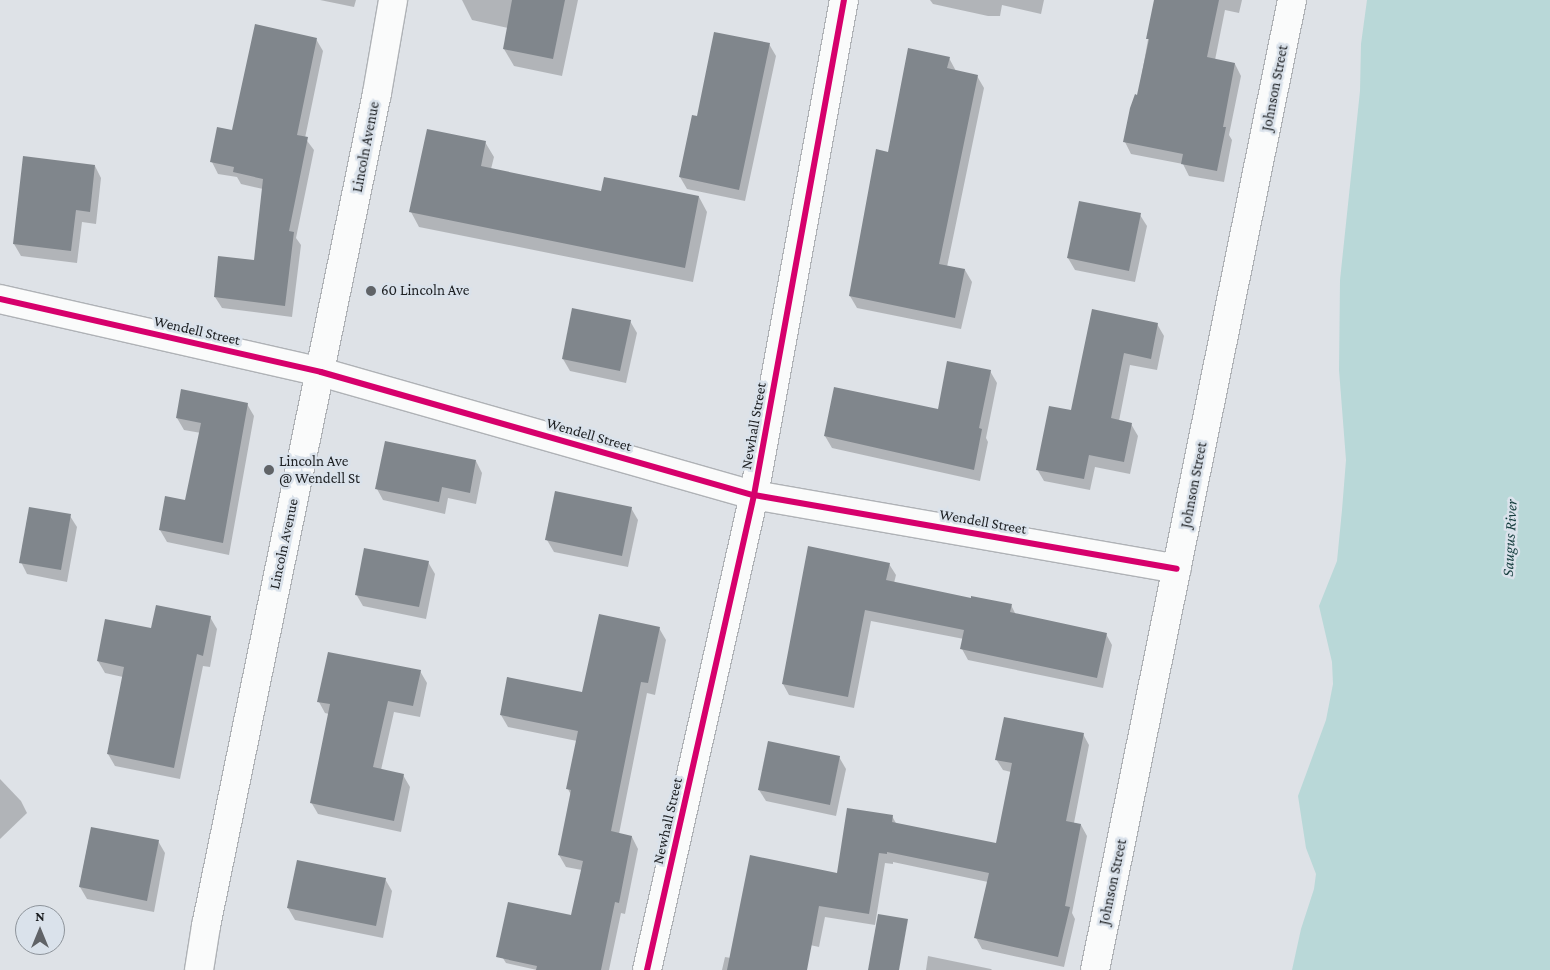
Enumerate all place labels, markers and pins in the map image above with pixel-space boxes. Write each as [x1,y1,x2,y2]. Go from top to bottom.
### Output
place label: 60 Lincoln Ave [381,282,469,300]
marker: 60 Lincoln Ave [365,285,377,297]
place label: Lincoln Ave @ Wendell St [279,452,360,487]
marker: Lincoln Ave @ Wendell St [263,464,275,476]

